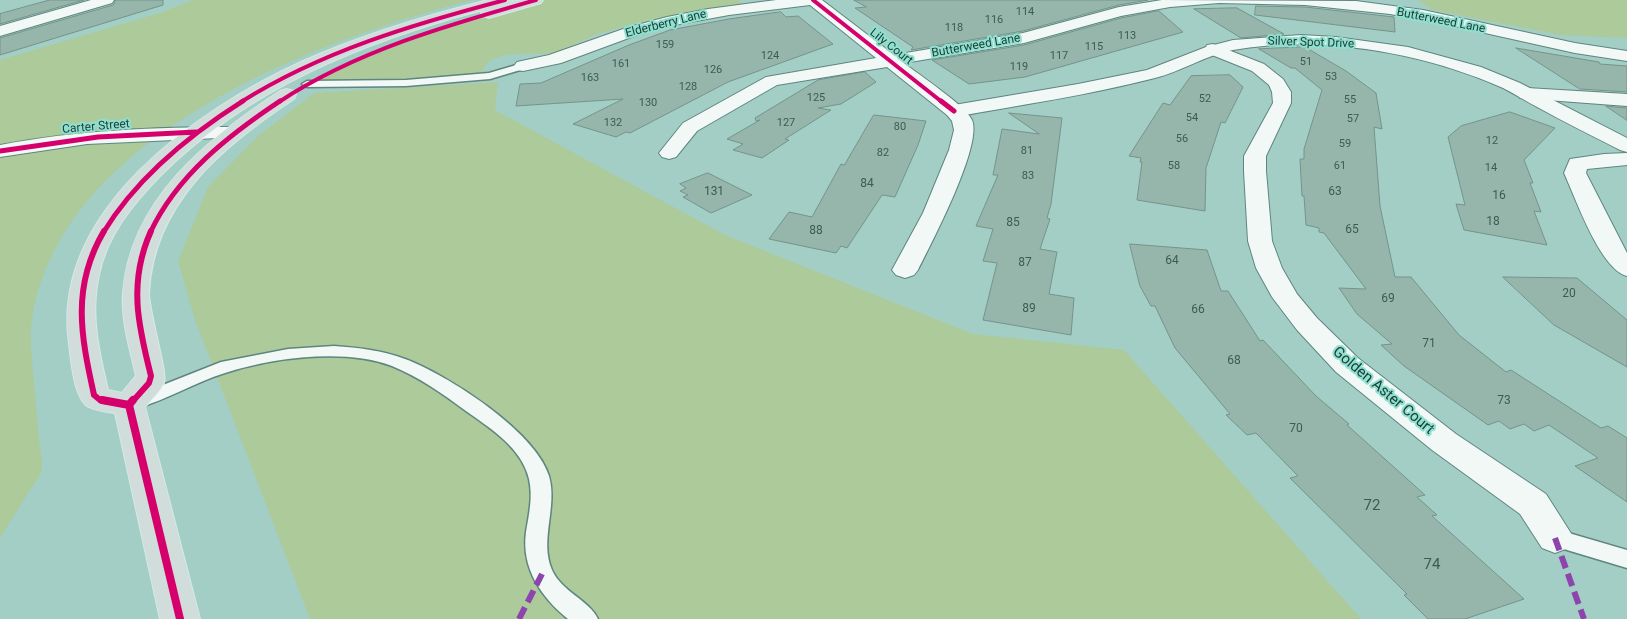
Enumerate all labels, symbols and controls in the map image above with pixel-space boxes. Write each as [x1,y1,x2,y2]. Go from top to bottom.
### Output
house number: 114 [1016,5,1034,19]
street label: Butterweed Lane [1395,5,1487,37]
street label: Elderberry Lane [624,7,708,41]
house number: 116 [985,13,1003,27]
house number: 118 [945,21,963,35]
street label: Lily Court [867,26,915,68]
house number: 113 [1118,29,1136,43]
street label: Butterweed Lane [930,31,1022,61]
street label: Silver Spot Drive [1267,34,1355,52]
house number: 159 [656,38,674,52]
house number: 115 [1085,40,1103,54]
house number: 124 [761,49,779,63]
house number: 117 [1050,49,1068,63]
house number: 51 [1300,55,1312,69]
house number: 161 [612,57,630,71]
house number: 119 [1010,60,1028,74]
house number: 126 [704,63,722,77]
house number: 53 [1325,70,1337,84]
house number: 163 [581,71,599,85]
house number: 128 [679,80,697,94]
house number: 125 [807,91,825,105]
house number: 52 [1199,92,1211,106]
house number: 55 [1344,93,1356,107]
house number: 130 [639,96,657,110]
house number: 54 [1186,111,1198,125]
house number: 57 [1347,112,1359,126]
house number: 132 [604,116,622,130]
house number: 127 [777,116,795,130]
street label: Carter Street [62,117,130,137]
house number: 80 [894,120,906,134]
house number: 56 [1176,132,1188,146]
house number: 12 [1486,134,1498,148]
house number: 59 [1339,137,1351,151]
house number: 81 [1021,144,1033,158]
house number: 82 [877,146,889,160]
house number: 58 [1168,159,1180,173]
house number: 61 [1334,159,1346,173]
house number: 14 [1485,161,1497,175]
house number: 83 [1022,169,1034,183]
house number: 84 [860,177,874,191]
house number: 131 [704,185,724,199]
house number: 63 [1328,185,1342,199]
house number: 16 [1492,189,1506,203]
house number: 18 [1486,215,1500,229]
house number: 85 [1006,216,1020,230]
house number: 65 [1345,223,1359,237]
house number: 88 [809,224,823,238]
house number: 64 [1165,254,1179,268]
house number: 87 [1018,256,1032,270]
house number: 20 [1562,287,1576,301]
house number: 69 [1381,292,1395,306]
house number: 89 [1022,302,1036,316]
house number: 66 [1191,303,1205,317]
house number: 71 [1422,337,1436,351]
street label: Golden Aster Court [1329,343,1437,439]
house number: 68 [1227,354,1241,368]
house number: 73 [1497,394,1511,408]
house number: 70 [1289,422,1303,436]
house number: 72 [1364,497,1380,515]
house number: 74 [1424,556,1440,574]

